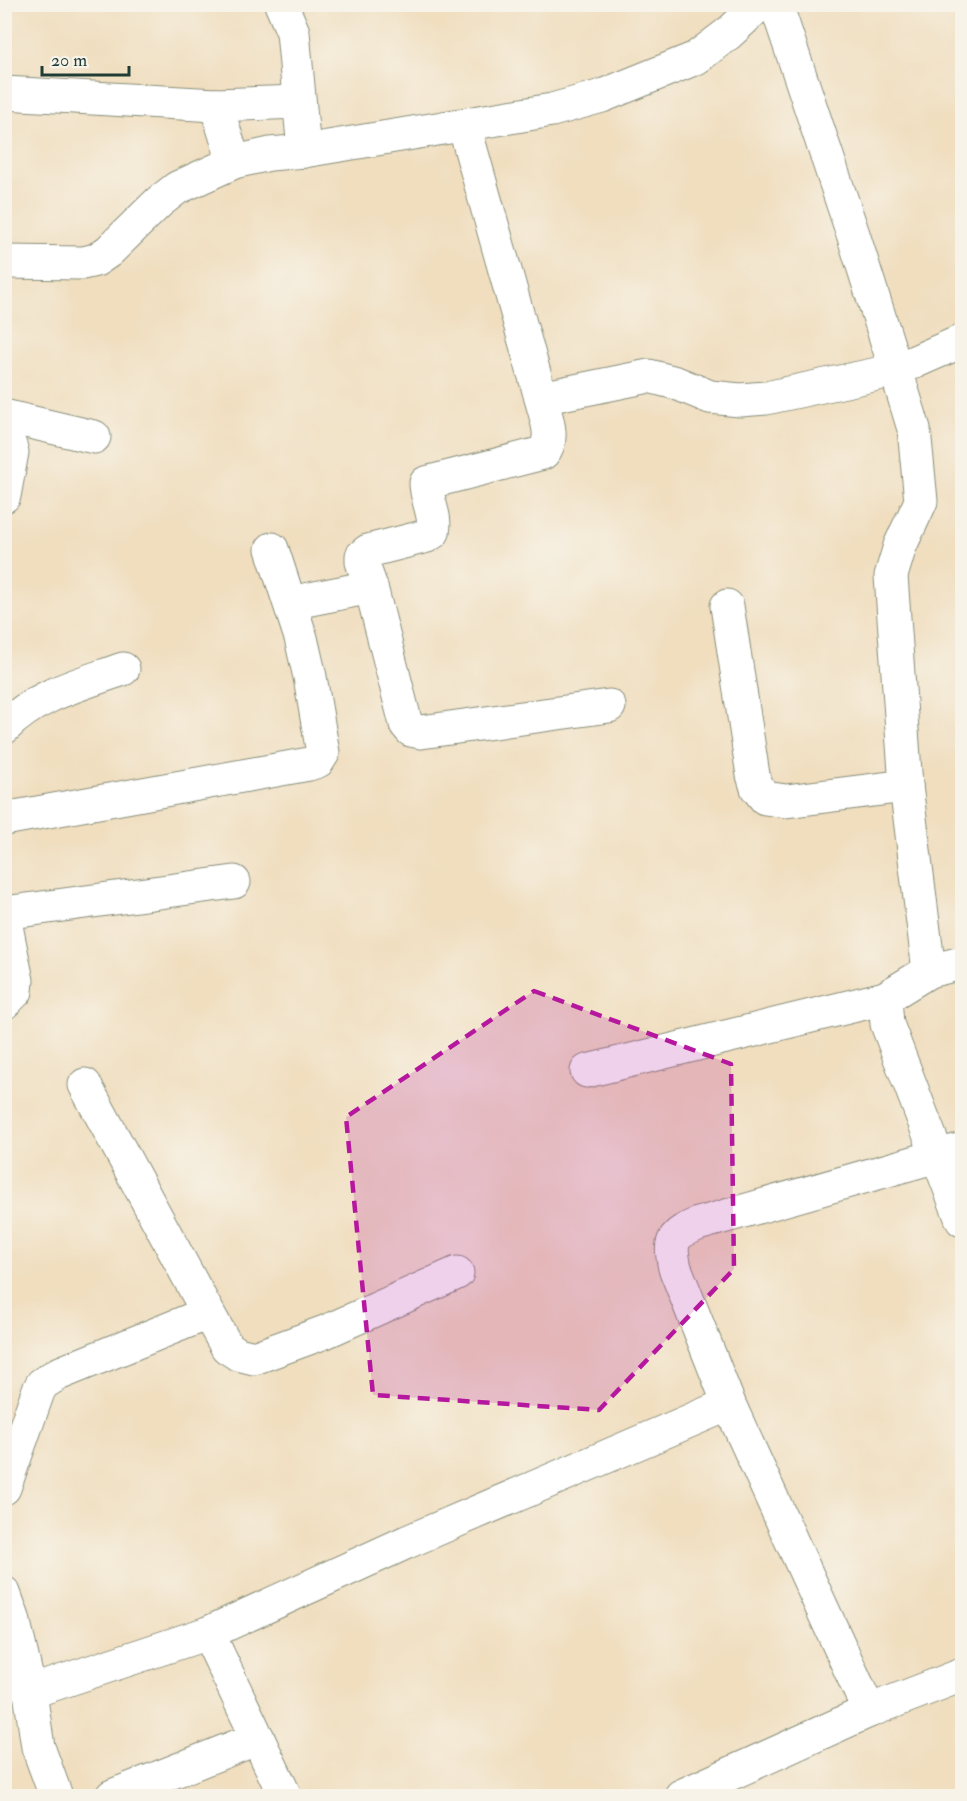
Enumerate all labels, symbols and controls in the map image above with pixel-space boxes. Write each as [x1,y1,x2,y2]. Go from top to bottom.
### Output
scale bar [42,39,129,77]
text: 20 m [51,49,87,72]

